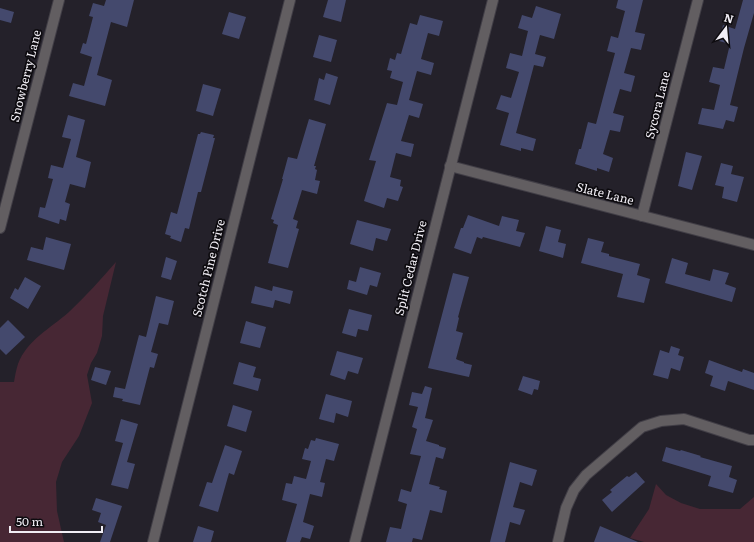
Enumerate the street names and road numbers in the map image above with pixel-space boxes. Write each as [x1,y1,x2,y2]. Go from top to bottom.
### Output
street label: Snowberry Lane [5,28,45,124]
street label: Sycora Lane [640,69,674,140]
street label: Slate Lane [575,177,636,209]
street label: Scotch Pine Drive [187,217,229,319]
street label: Split Cedar Drive [390,218,431,317]

